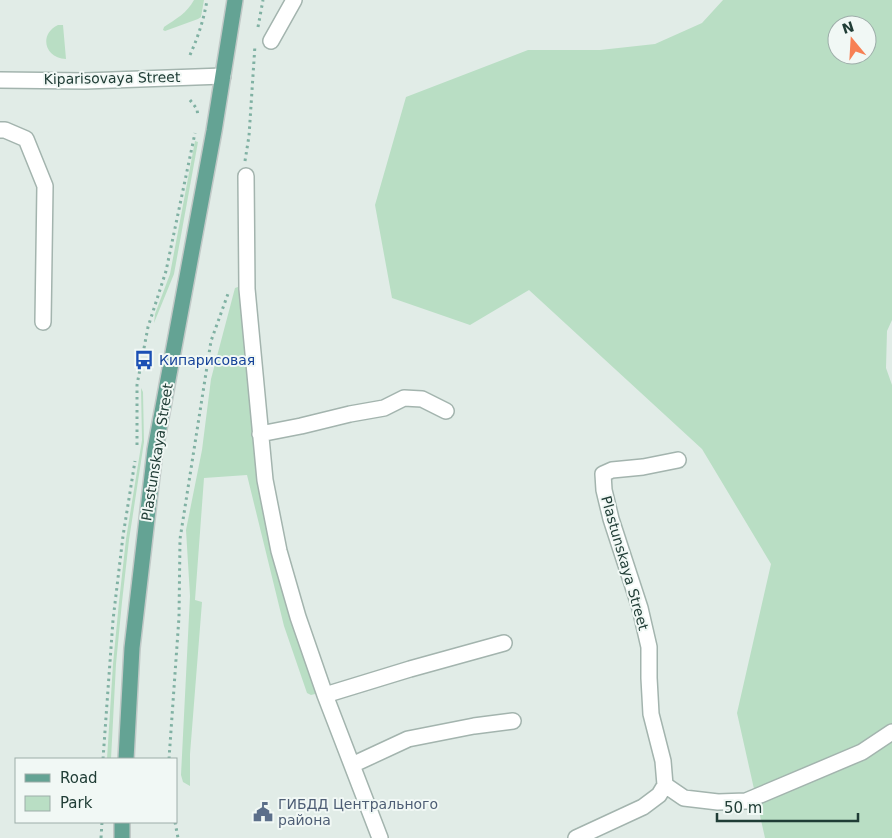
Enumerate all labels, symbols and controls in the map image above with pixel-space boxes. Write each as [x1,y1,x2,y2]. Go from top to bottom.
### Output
north arrow [827,15,877,65]
text: N [840,18,856,37]
street label: Kiparisovaya Street [43,69,181,87]
bus stop icon: Кипарисовая [133,349,155,371]
place label: Кипарисовая [159,352,255,368]
street label: Plastunskaya Street [138,382,176,522]
street label: Plastunskaya Street [598,494,652,633]
legend [15,758,178,823]
text: Road [60,769,98,787]
scale bar [717,790,858,822]
text: Park [60,794,93,812]
place label: ГИБДД Центрального района [278,796,438,828]
text: 50 m [724,799,762,817]
public building icon: ГИБДД Центрального района [252,801,274,823]

